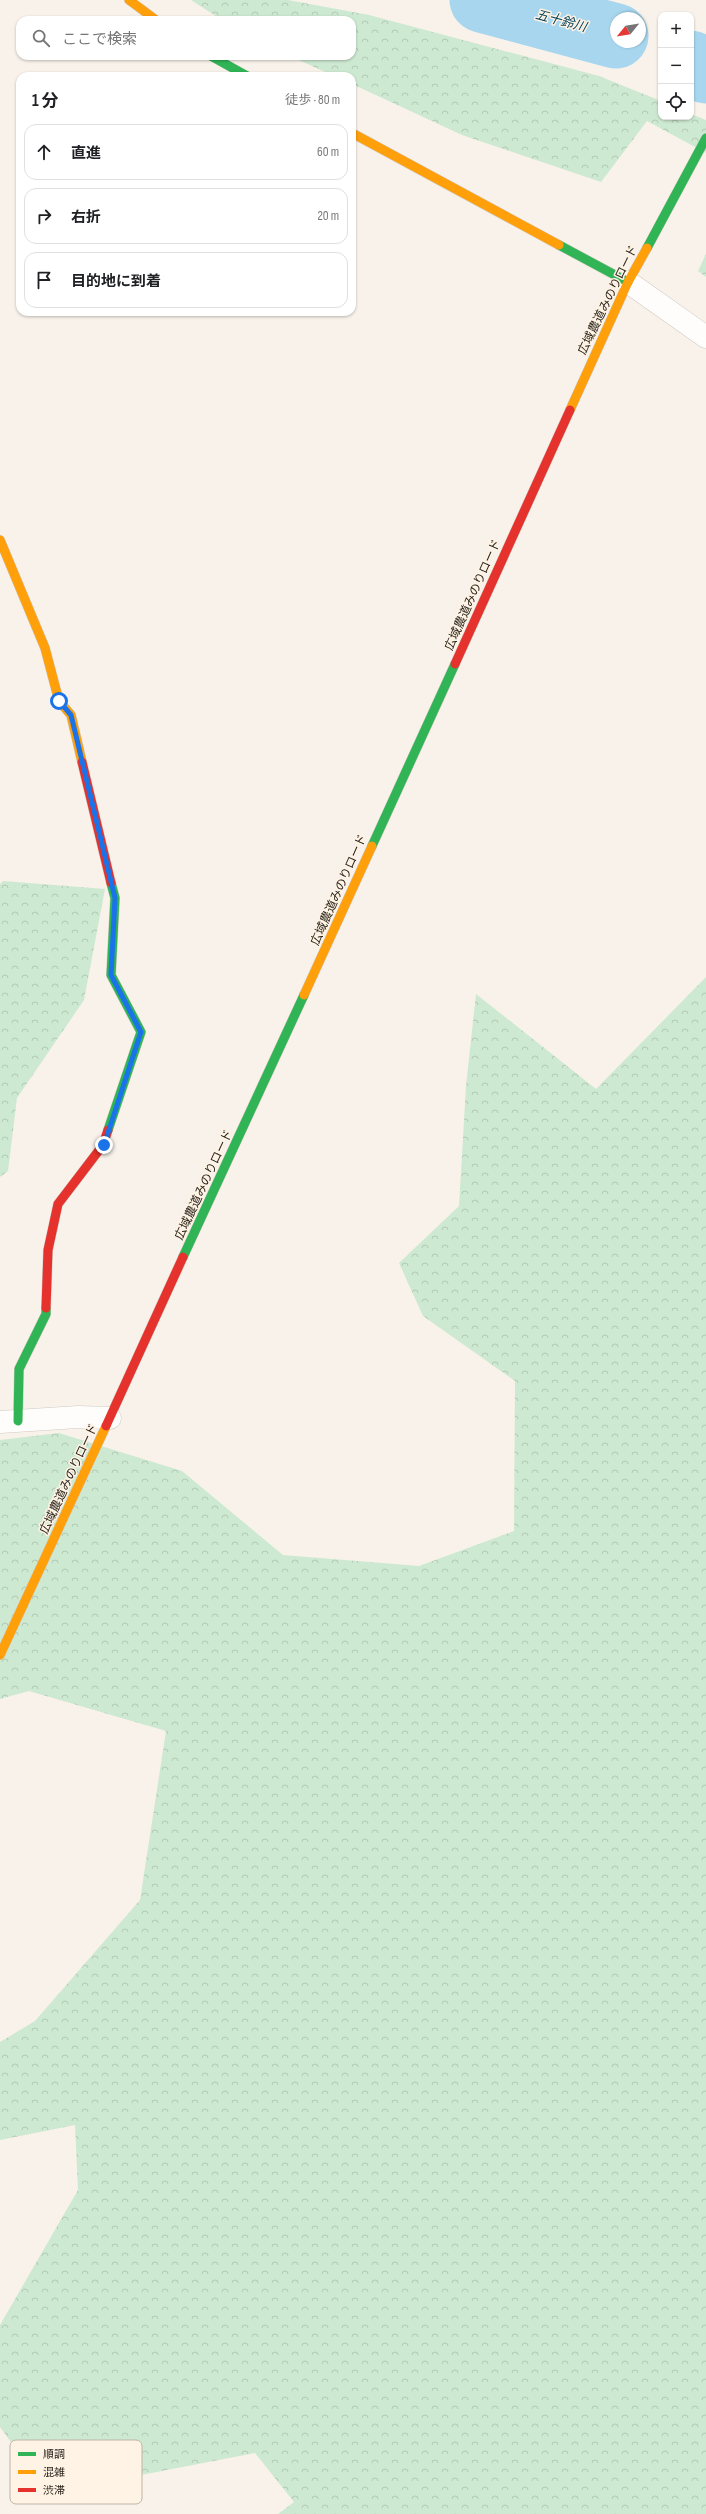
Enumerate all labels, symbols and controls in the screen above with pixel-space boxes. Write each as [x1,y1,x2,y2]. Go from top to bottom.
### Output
water label: 五十鈴川 [534,7,590,36]
north arrow [610,12,646,48]
map controls [658,12,694,120]
button: + [658,12,694,48]
search box [16,16,356,60]
icon: search [30,27,52,49]
text: ここで検索 [62,30,137,49]
button: − [658,48,694,84]
button: locate [658,84,694,120]
text: 1 分 [32,91,58,111]
text: 徒歩 · 80 m [285,92,340,108]
icon: ahead [33,141,55,163]
text: 直進 [71,144,101,163]
text: 60 m [317,144,339,160]
icon: right [33,205,55,227]
text: 右折 [71,208,101,227]
text: 20 m [317,208,339,224]
street label: 広域農道みのりロード [575,243,641,357]
icon: arrive [33,269,55,291]
text: 目的地に到着 [71,272,161,291]
street label: 広域農道みのりロード [442,537,504,653]
route start [50,692,68,710]
street label: 広域農道みのりロード [308,832,370,948]
street label: 広域農道みのりロード [172,1127,236,1243]
route end [95,1136,113,1154]
street label: 広域農道みのりロード [37,1421,101,1537]
legend [10,2440,142,2504]
text: 順調 [43,2448,65,2461]
text: 混雑 [43,2466,65,2479]
text: 渋滞 [43,2484,65,2497]

